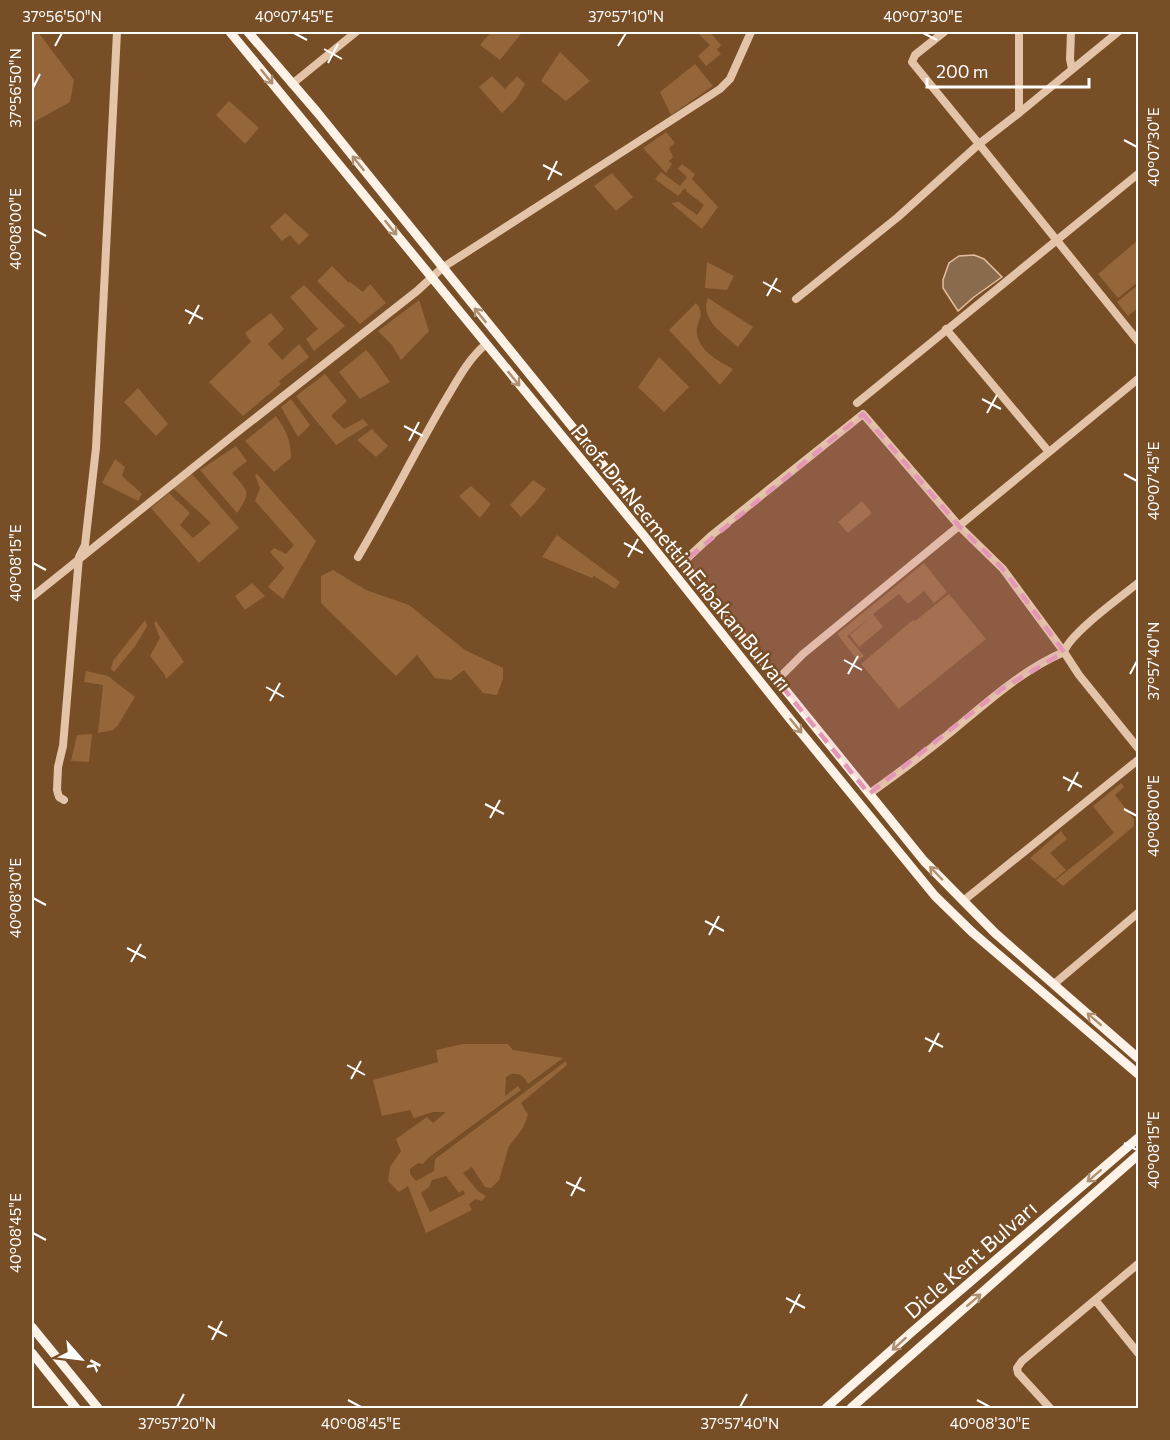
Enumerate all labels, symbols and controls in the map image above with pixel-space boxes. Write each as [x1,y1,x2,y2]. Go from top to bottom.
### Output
text: 37°56'50"N [22,7,102,25]
text: 40°07'45"E [255,7,333,25]
text: 37°57'10"N [588,7,664,25]
text: 40°07'30"E [883,7,963,25]
text: 37°56'50"N [6,48,24,128]
scale bar [927,51,1089,89]
text: 200 m [936,60,989,82]
one-way arrow [261,69,274,85]
text: 40°07'30"E [1144,107,1162,187]
one-way arrow [351,156,364,172]
text: 40°08'00"E [6,188,24,270]
one-way arrow [384,220,397,236]
one-way arrow [474,307,487,323]
one-way arrow [508,371,521,387]
street label: Prof. Dr. Necmettin Erbakan Bulvarı [567,419,797,695]
text: 40°07'45"E [1144,442,1162,520]
text: 40°08'15"E [6,524,24,602]
text: 37°57'40"N [1144,622,1162,700]
one-way arrow [789,718,802,734]
text: 40°08'00"E [1144,775,1162,857]
text: 40°08'30"E [6,858,24,938]
one-way arrow [928,865,943,880]
one-way arrow [1087,1012,1102,1026]
text: 40°08'15"E [1144,1111,1162,1189]
one-way arrow [1087,1169,1102,1183]
text: 40°08'45"E [6,1193,24,1273]
street label: Dicle Kent Bulvarı [899,1195,1041,1323]
one-way arrow [966,1293,981,1307]
north arrow [51,1329,111,1389]
one-way arrow [891,1337,906,1351]
text: K [84,1357,106,1376]
text: 37°57'20"N [138,1414,216,1432]
text: 40°08'45"E [321,1414,401,1432]
text: 37°57'40"N [701,1414,779,1432]
text: 40°08'30"E [950,1414,1030,1432]

